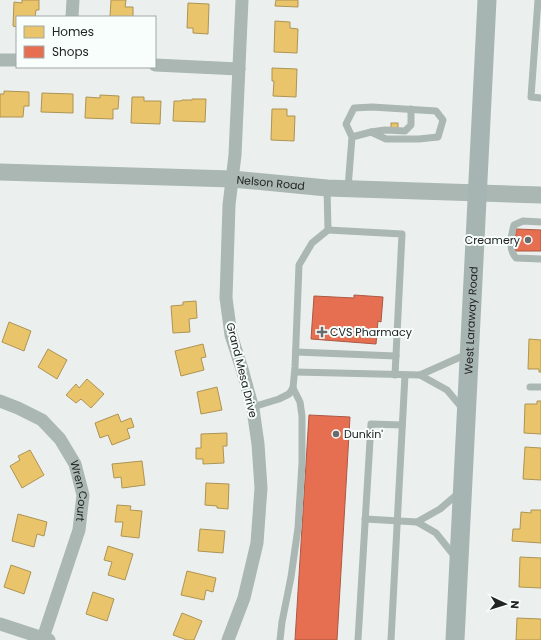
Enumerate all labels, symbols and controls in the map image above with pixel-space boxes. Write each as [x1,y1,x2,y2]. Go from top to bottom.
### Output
legend [16,16,156,68]
text: Homes [52,23,94,40]
text: Shops [52,43,89,60]
street label: Nelson Road [236,171,306,194]
place label: Creamery [465,232,521,248]
marker: Creamery [523,235,533,245]
street label: West Laraway Road [460,266,482,375]
street label: Grand Mesa Drive [222,321,262,419]
place label: CVS Pharmacy [330,324,413,340]
marker: CVS Pharmacy [317,327,327,337]
place label: Dunkin' [344,426,383,442]
marker: Dunkin' [331,429,341,439]
street label: Wren Court [66,458,91,522]
north arrow [485,584,525,624]
text: N [507,600,523,609]

